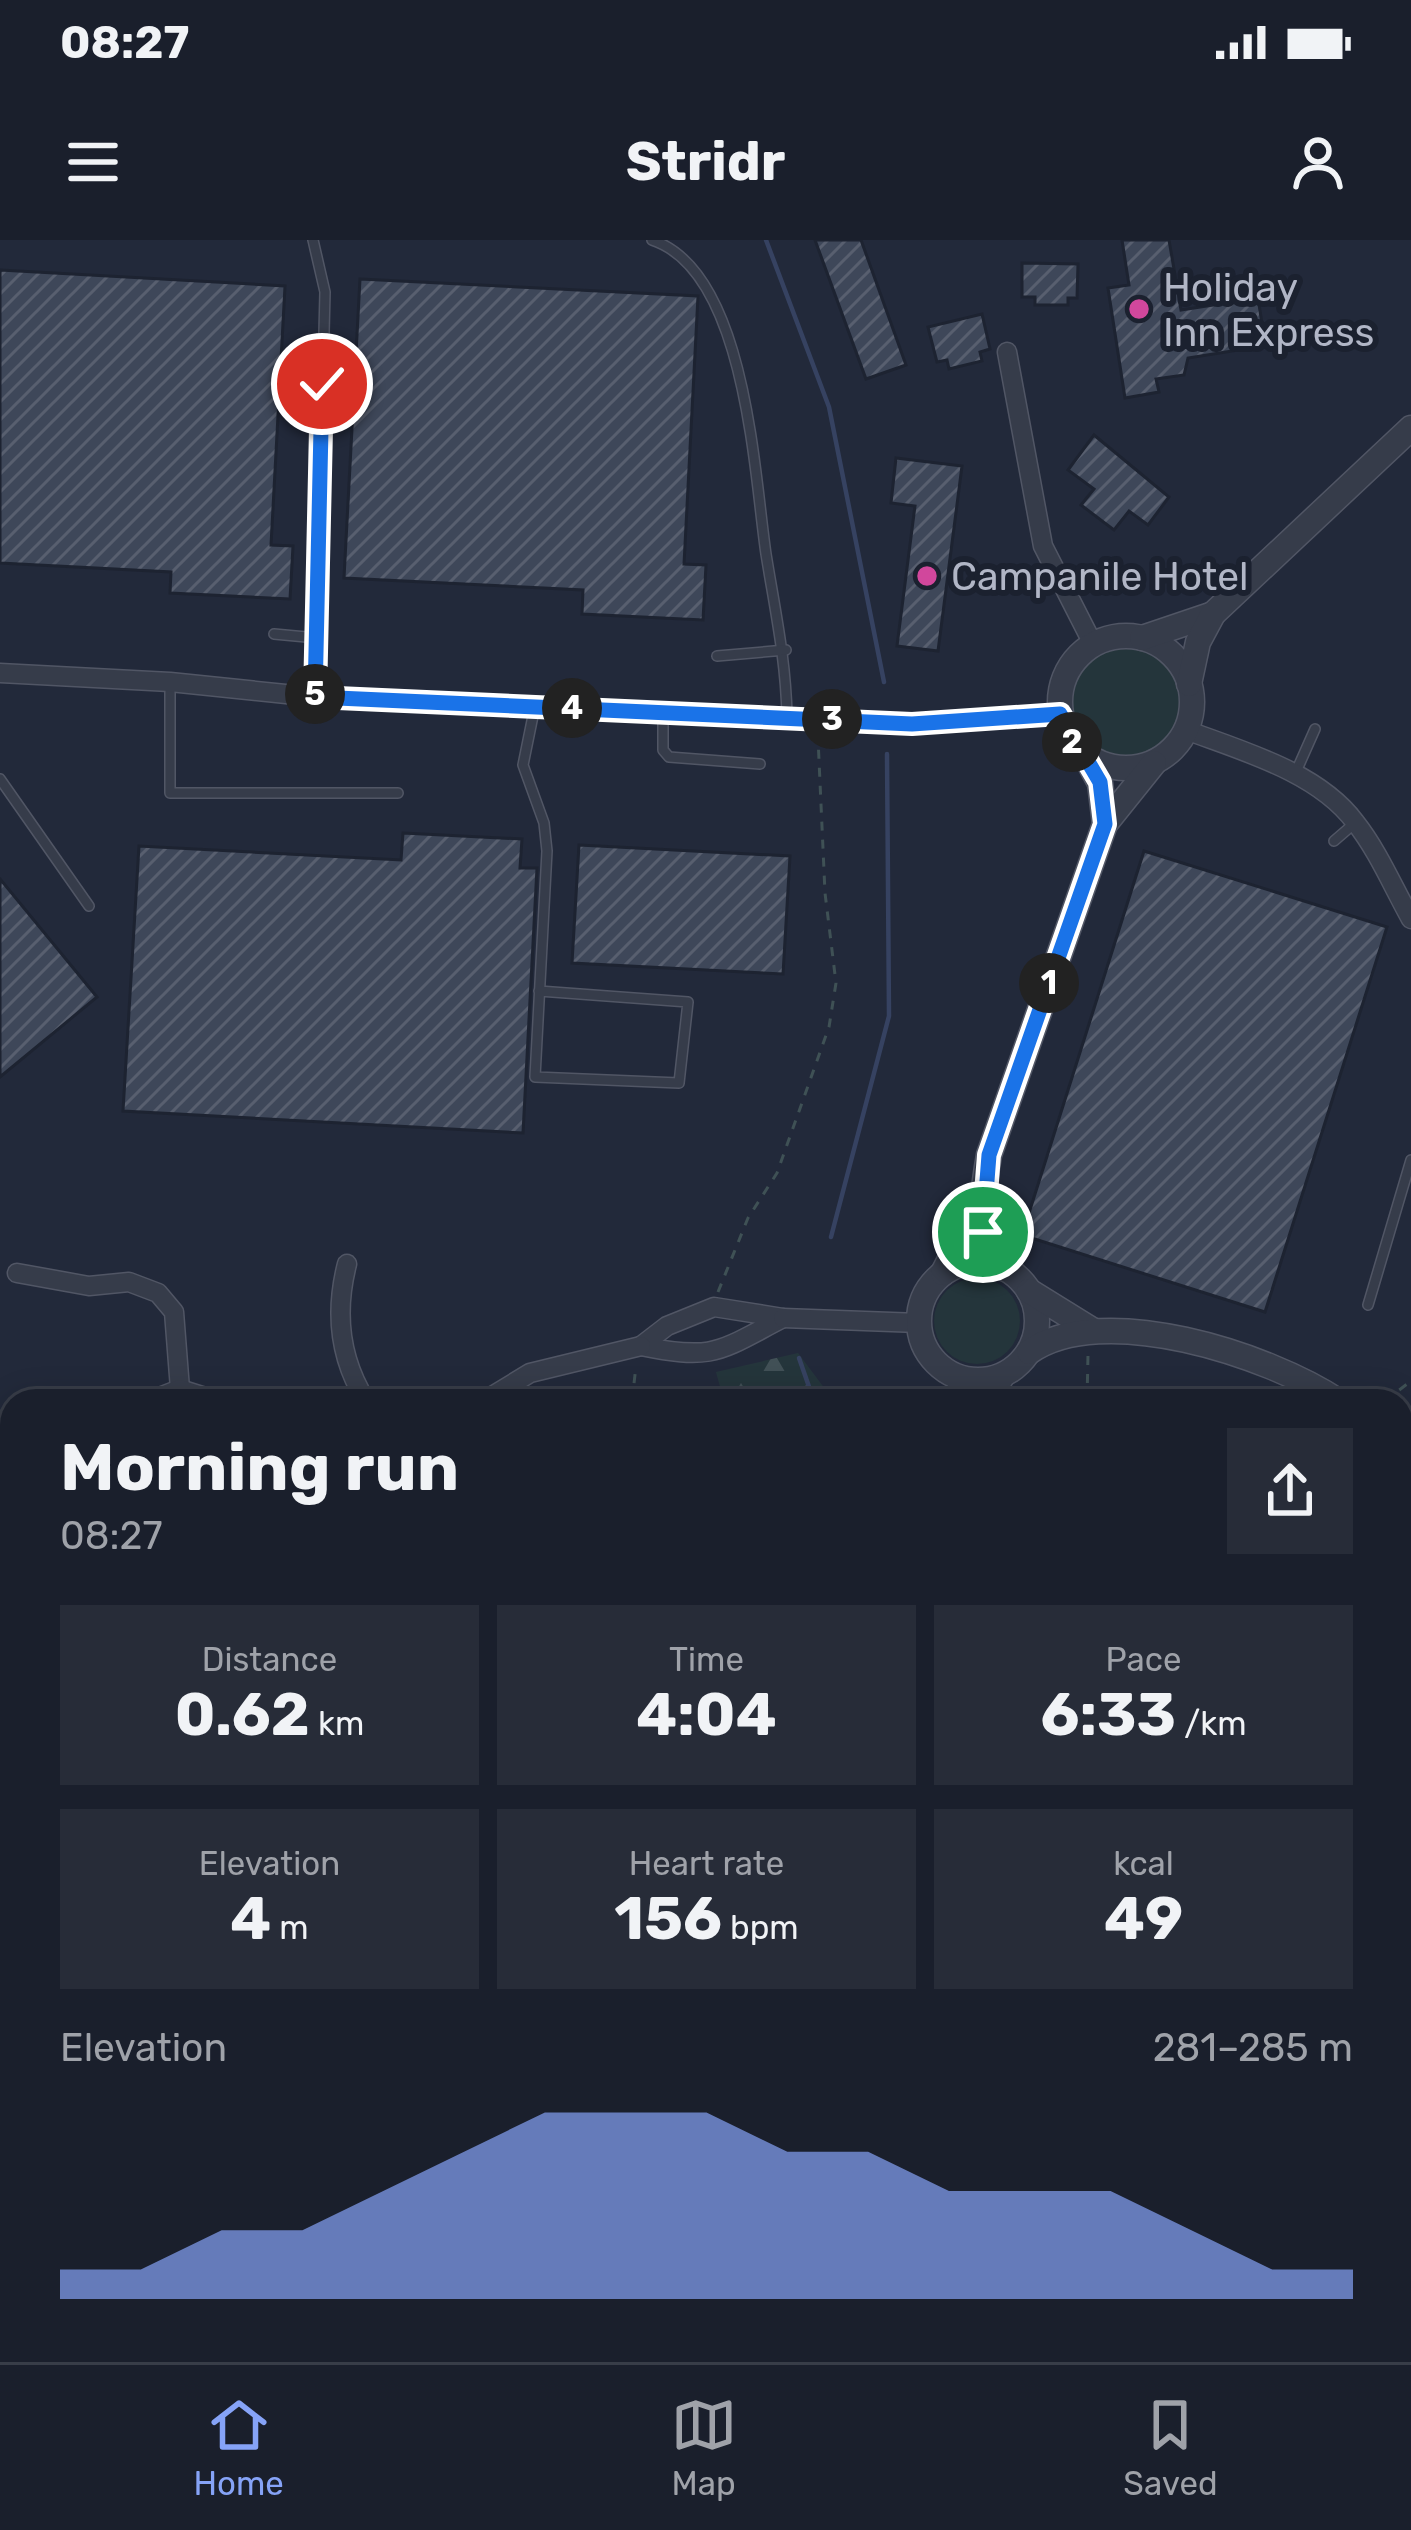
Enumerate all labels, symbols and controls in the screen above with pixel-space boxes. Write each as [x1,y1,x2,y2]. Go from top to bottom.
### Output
text: 08:27 [60,16,189,69]
icon: menu [60,129,126,195]
icon: person [1285,129,1351,195]
text: Stridr [626,130,785,194]
place label: Holiday Inn Express [1163,265,1374,356]
marker: Holiday Inn Express [1126,296,1152,322]
pin [271,333,373,435]
icon: check [289,351,355,417]
place label: Campanile Hotel [951,554,1249,600]
marker: Campanile Hotel [914,563,940,589]
pin: 5 [285,664,345,724]
text: 5 [304,674,326,713]
pin: 4 [542,678,602,738]
text: 4 [561,688,583,727]
pin: 3 [802,689,862,749]
text: 3 [821,699,843,738]
pin: 2 [1042,712,1102,772]
text: 2 [1061,722,1083,761]
pin: 1 [1019,953,1079,1013]
text: 1 [1041,963,1057,1002]
pin [932,1181,1034,1283]
icon: arrive [950,1199,1016,1265]
text: Morning run [60,1428,459,1507]
button: share [1227,1428,1353,1554]
text: 08:27 [60,1513,162,1559]
text: Distance [202,1640,337,1679]
text: Time [669,1640,744,1679]
text: Pace [1106,1640,1181,1679]
text: 0.62 [175,1679,310,1750]
text: 4:04 [636,1679,777,1750]
text: 6:33 [1040,1679,1176,1750]
text: km [310,1704,364,1743]
text: /km [1176,1704,1247,1743]
text: Elevation [199,1844,340,1883]
text: Heart rate [629,1844,784,1883]
text: kcal [1113,1844,1174,1883]
text: 4 [230,1883,271,1954]
text: 156 [614,1883,722,1954]
text: 49 [1104,1883,1183,1954]
text: m [271,1908,309,1947]
text: bpm [722,1908,799,1947]
text: Elevation [60,2025,227,2071]
text: 281–285 m [1153,2025,1353,2071]
tab: Home [193,2392,284,2503]
tab: Map [671,2392,737,2503]
tab: Saved [1123,2392,1218,2503]

